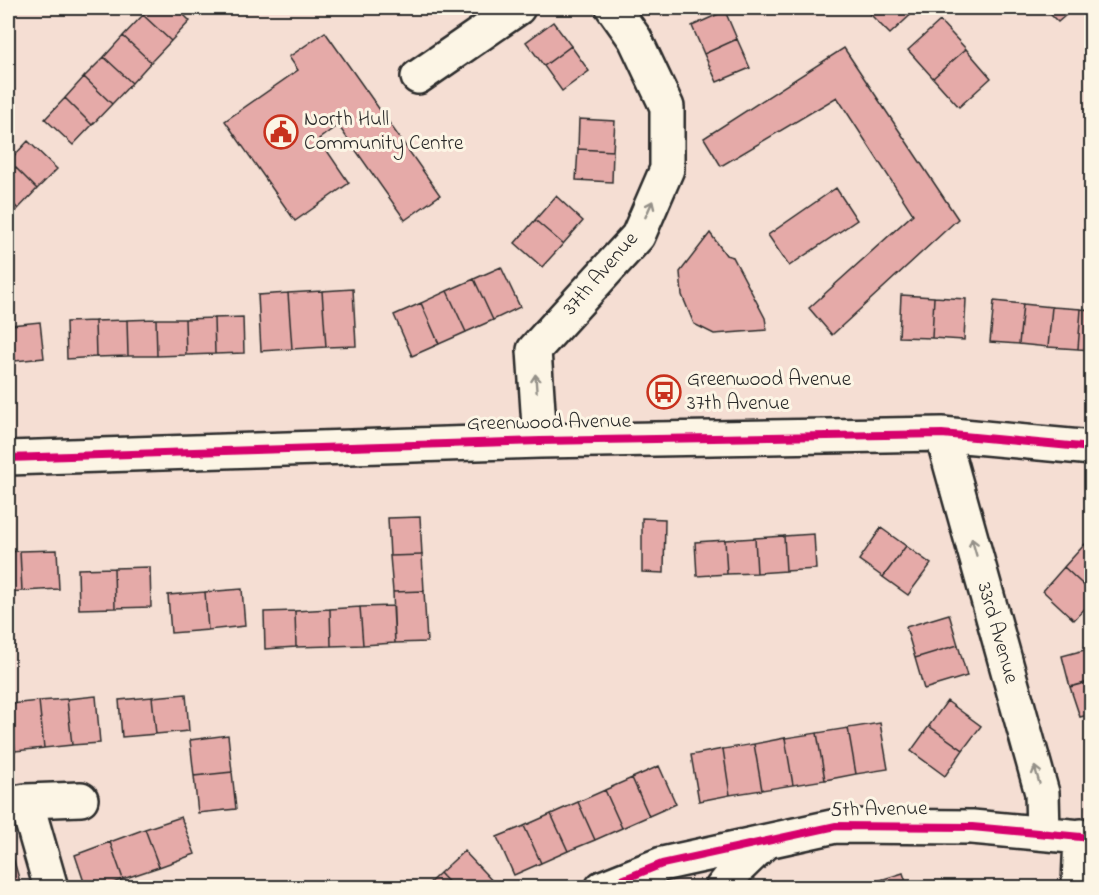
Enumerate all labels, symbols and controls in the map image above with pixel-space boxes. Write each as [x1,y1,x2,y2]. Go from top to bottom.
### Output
place label: North Hull Community Centre [304,105,464,161]
public building icon: North Hull Community Centre [263,114,299,150]
one-way arrow [644,201,656,219]
street label: 37th Avenue [556,225,646,322]
place label: Greenwood Avenue 37th Avenue [687,365,852,419]
one-way arrow [531,373,542,393]
bus stop icon: Greenwood Avenue 37th Avenue [646,374,682,410]
street label: Greenwood Avenue [467,407,632,439]
one-way arrow [967,538,979,557]
street label: 33rd Avenue [968,579,1026,688]
one-way arrow [1031,766,1042,785]
street label: 5th Avenue [830,794,928,826]

